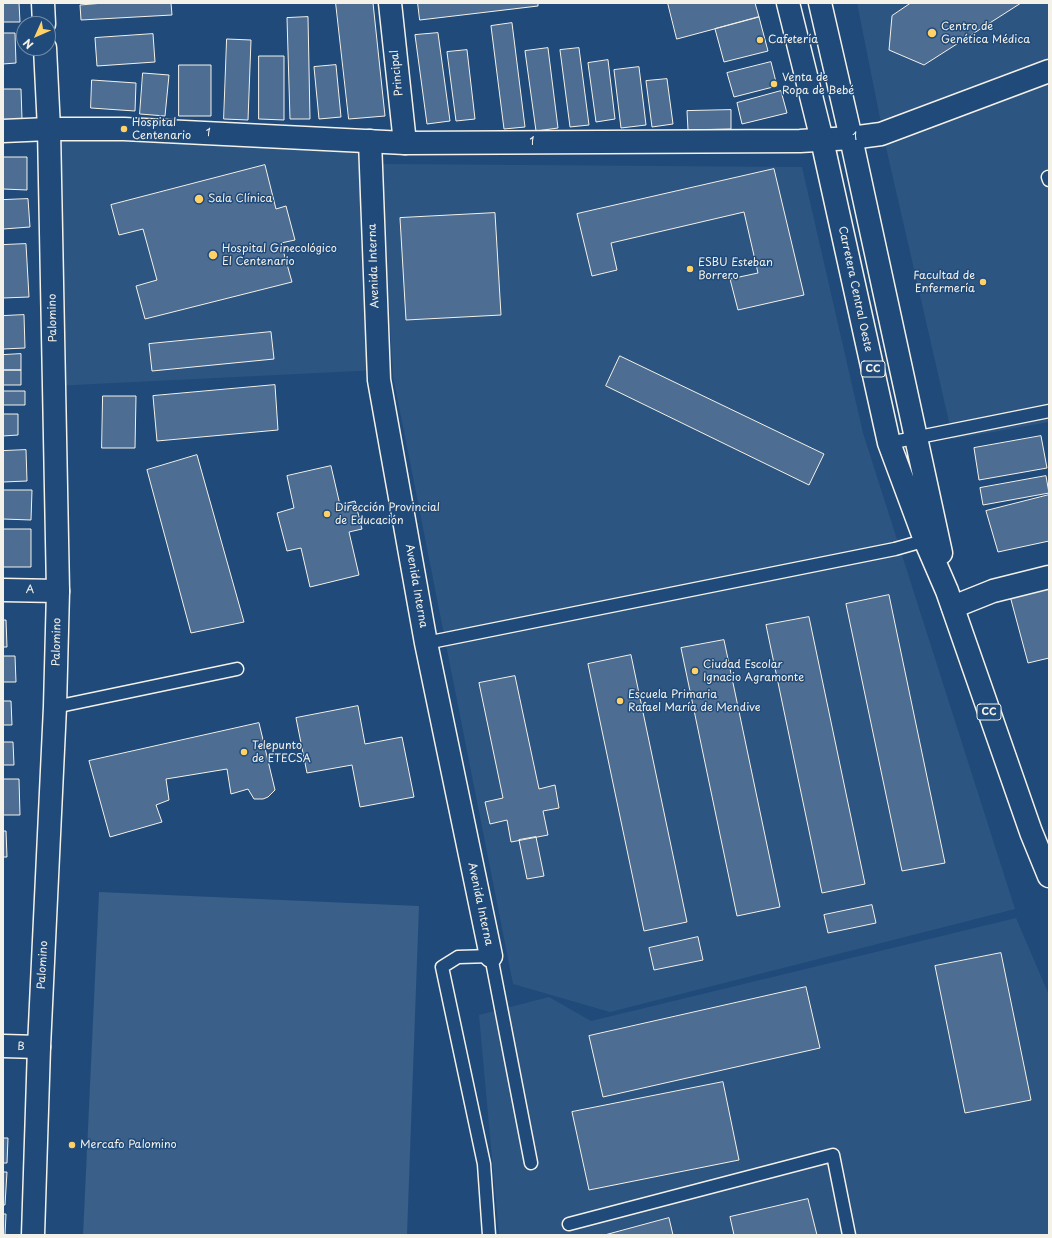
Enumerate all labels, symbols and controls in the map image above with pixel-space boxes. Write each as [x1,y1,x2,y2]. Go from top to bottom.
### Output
north arrow [16,16,56,56]
place label: Centro de Genética Médica [941,20,1030,46]
marker: Centro de Genética Médica [926,27,938,39]
place label: Cafetería [768,33,818,47]
text: N [19,35,37,53]
marker: Cafetería [755,35,765,45]
street label: Principal [388,49,406,97]
place label: Venta de Ropa de Bebé [782,71,854,97]
marker: Venta de Ropa de Bebé [769,79,779,89]
place label: Hospital Centenario [132,116,191,142]
marker: Hospital Centenario [119,124,129,134]
street label: 1 [205,126,211,140]
street label: 1 [852,130,858,144]
street label: 1 [530,135,534,149]
place label: Sala Clínica [208,192,272,206]
marker: Sala Clínica [193,193,205,205]
street label: Avenida Interna [366,223,382,309]
street label: Carretera Central Oeste [835,225,875,353]
place label: Hospital Ginecológico El Centenario [222,242,337,268]
marker: Hospital Ginecológico El Centenario [207,249,219,261]
place label: ESBU Esteban Borrero [698,256,773,282]
marker: ESBU Esteban Borrero [685,264,695,274]
place label: Facultad de Enfermería [913,269,975,295]
marker: Facultad de Enfermería [978,277,988,287]
street label: Palomino [46,294,60,342]
road number: CC [861,361,885,377]
place label: Dirección Provincial de Educación [335,501,440,527]
marker: Dirección Provincial de Educación [322,509,332,519]
street label: Avenida Interna [402,543,430,629]
street label: A [26,583,34,597]
street label: Palomino [50,618,64,666]
place label: Ciudad Escolar Ignacio Agramonte [703,658,804,684]
marker: Ciudad Escolar Ignacio Agramonte [690,666,700,676]
place label: Escuela Primaria Rafael María de Mendive [628,688,761,714]
marker: Escuela Primaria Rafael María de Mendive [615,696,625,706]
road number: CC [977,704,1001,720]
place label: Telepunto de ETECSA [252,739,311,765]
marker: Telepunto de ETECSA [239,747,249,757]
street label: Avenida Interna [465,861,495,947]
street label: Palomino [35,940,51,990]
street label: B [17,1040,25,1054]
place label: Mercafo Palomino [80,1138,177,1152]
marker: Mercafo Palomino [67,1140,77,1150]

